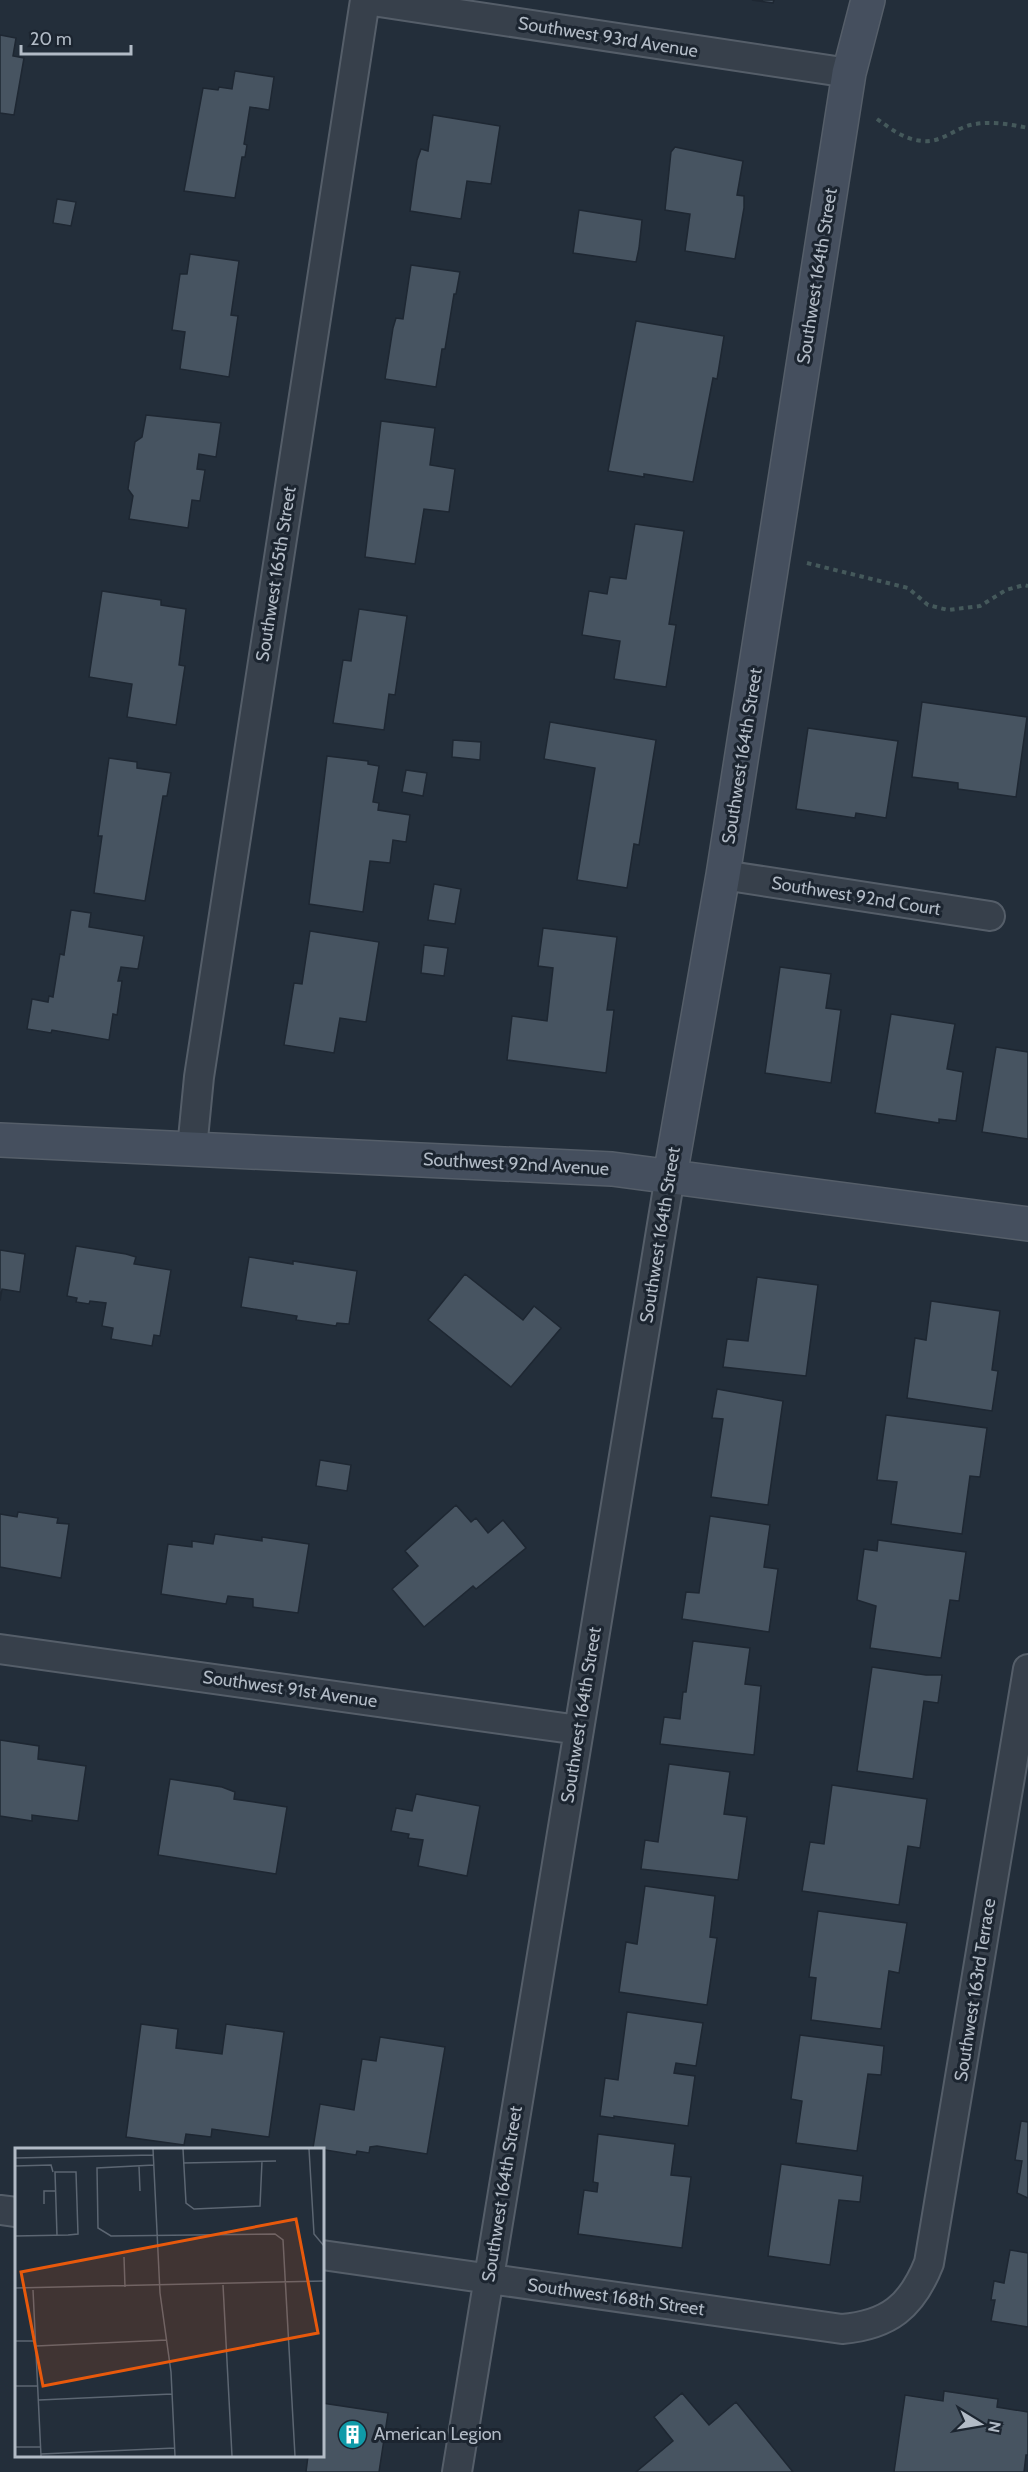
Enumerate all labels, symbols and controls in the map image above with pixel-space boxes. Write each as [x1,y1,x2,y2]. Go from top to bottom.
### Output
street label: Southwest 93rd Avenue [516,12,700,62]
scale bar [21,18,130,56]
text: 20 m [30,28,72,50]
street label: Southwest 164th Street [792,186,842,366]
street label: Southwest 165th Street [251,485,301,663]
street label: Southwest 164th Street [717,666,767,846]
street label: Southwest 92nd Court [770,872,942,920]
street label: Southwest 164th Street [635,1145,685,1325]
street label: Southwest 92nd Avenue [422,1148,610,1180]
street label: Southwest 164th Street [556,1625,606,1805]
street label: Southwest 91st Avenue [201,1666,379,1712]
street label: Southwest 163rd Terrace [950,1897,1000,2083]
street label: Southwest 164th Street [477,2104,527,2284]
inset map [15,2148,324,2457]
street label: Southwest 168th Street [526,2274,706,2320]
north arrow [950,2394,1010,2454]
building icon: American Legion [337,2418,369,2450]
text: N [984,2419,1005,2434]
place label: American Legion [374,2423,502,2445]

